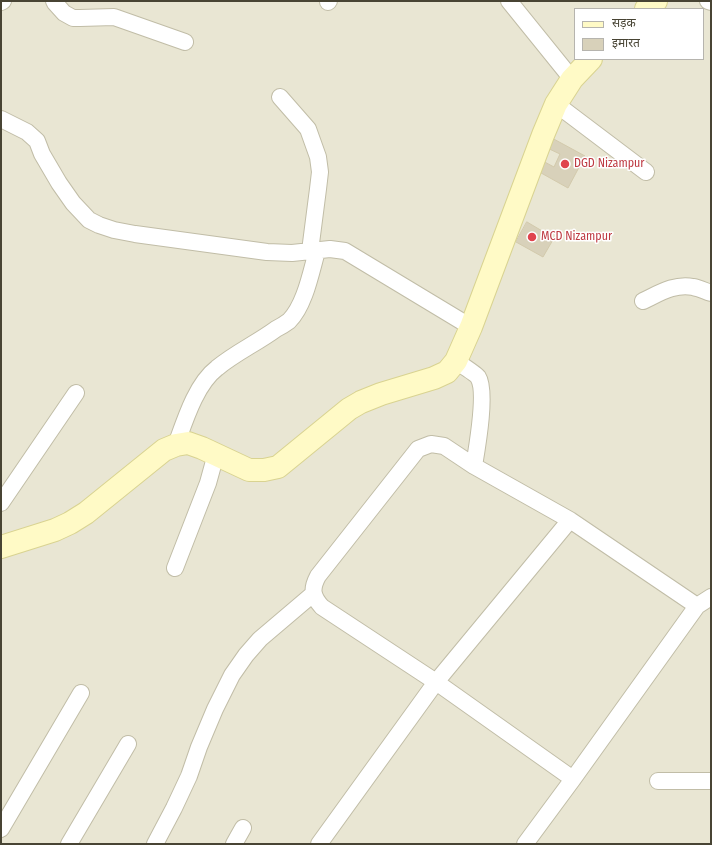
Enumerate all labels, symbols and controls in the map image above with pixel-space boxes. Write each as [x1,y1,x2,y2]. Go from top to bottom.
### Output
legend [574,8,704,60]
text: सड़क [612,16,636,30]
text: इमारत [612,36,640,50]
place label: DGD Nizampur [574,157,644,171]
marker: DGD Nizampur [559,158,571,170]
place label: MCD Nizampur [541,230,612,244]
marker: MCD Nizampur [526,231,538,243]

